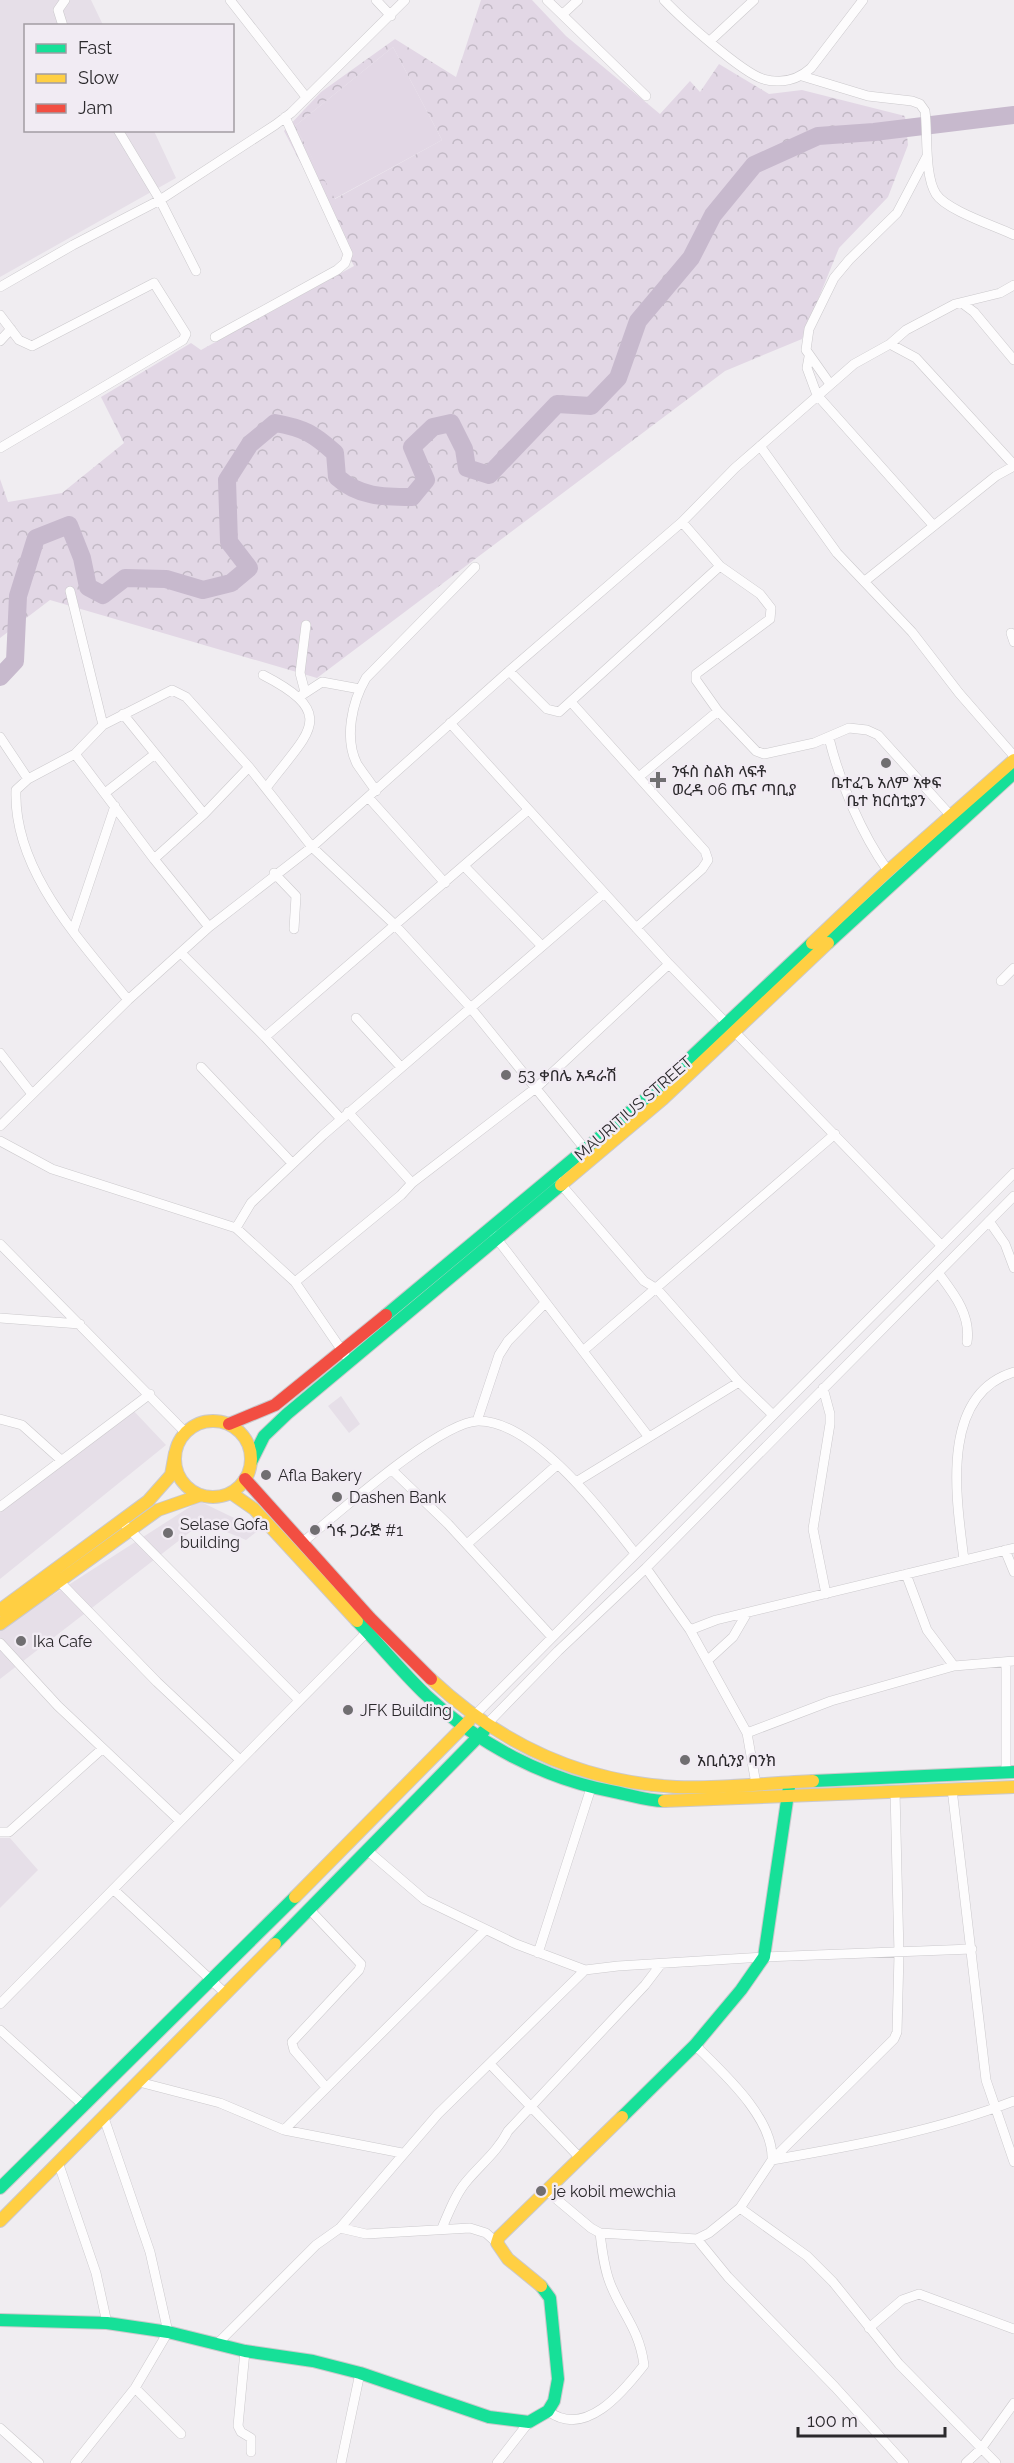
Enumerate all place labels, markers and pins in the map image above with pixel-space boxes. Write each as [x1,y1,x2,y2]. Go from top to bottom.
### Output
marker: ቤተፈጌ አለም አቀፍ ቤተ ክርስቲያን [879,756,893,770]
place label: ንፋስ ስልክ ላፍቶ ወረዳ 06 ጤና ጣቢያ [672,762,797,799]
marker: ንፋስ ስልክ ላፍቶ ወረዳ 06 ጤና ጣቢያ [649,771,667,789]
place label: ቤተፈጌ አለም አቀፍ ቤተ ክርስቲያን [831,773,941,810]
place label: 53 ቀበሌ አዳራሽ [518,1066,617,1085]
marker: 53 ቀበሌ አዳራሽ [499,1068,513,1082]
place label: Afla Bakery [278,1466,362,1485]
marker: Afla Bakery [259,1468,273,1482]
place label: Dashen Bank [349,1488,447,1507]
marker: Dashen Bank [330,1490,344,1504]
place label: Selase Gofa building [180,1515,268,1552]
place label: ጎፋ ጋራጅ #1 [327,1521,403,1540]
marker: ጎፋ ጋራጅ #1 [308,1523,322,1537]
marker: Selase Gofa building [161,1526,175,1540]
place label: Ika Cafe [33,1632,92,1651]
marker: Ika Cafe [14,1634,28,1648]
place label: JFK Building [360,1701,452,1720]
marker: JFK Building [341,1703,355,1717]
place label: አቢሲንያ ባንክ [697,1751,776,1770]
marker: አቢሲንያ ባንክ [678,1753,692,1767]
place label: je kobil mewchia [551,2182,676,2201]
marker: je kobil mewchia [534,2184,548,2198]

